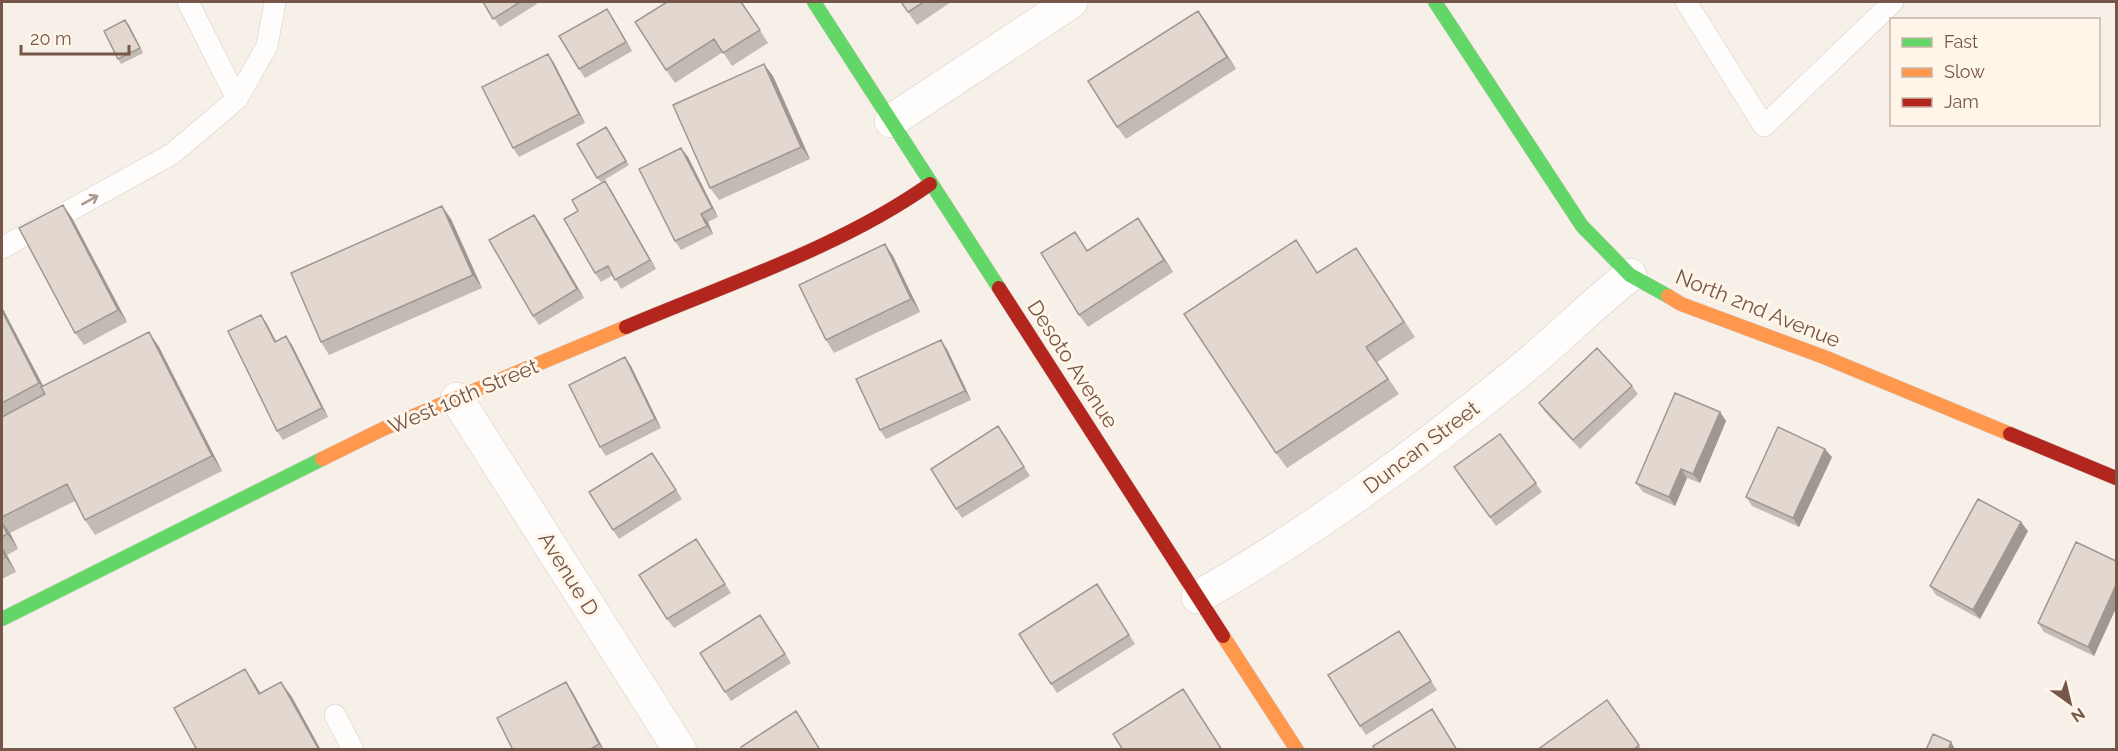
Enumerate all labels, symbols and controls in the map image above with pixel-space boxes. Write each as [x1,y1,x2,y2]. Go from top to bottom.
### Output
scale bar [21,18,129,56]
legend [1890,18,2100,126]
text: 20 m [30,28,72,49]
text: Fast [1944,31,1978,52]
text: Slow [1944,61,1985,82]
text: Jam [1944,91,1979,112]
one-way arrow [80,194,98,205]
street label: North 2nd Avenue [1672,264,1844,352]
street label: Desoto Avenue [1022,295,1124,433]
street label: West 10th Street [384,353,542,439]
street label: Duncan Street [1358,395,1484,499]
street label: Avenue D [533,527,605,621]
north arrow [2040,673,2100,733]
text: N [2068,704,2088,726]

